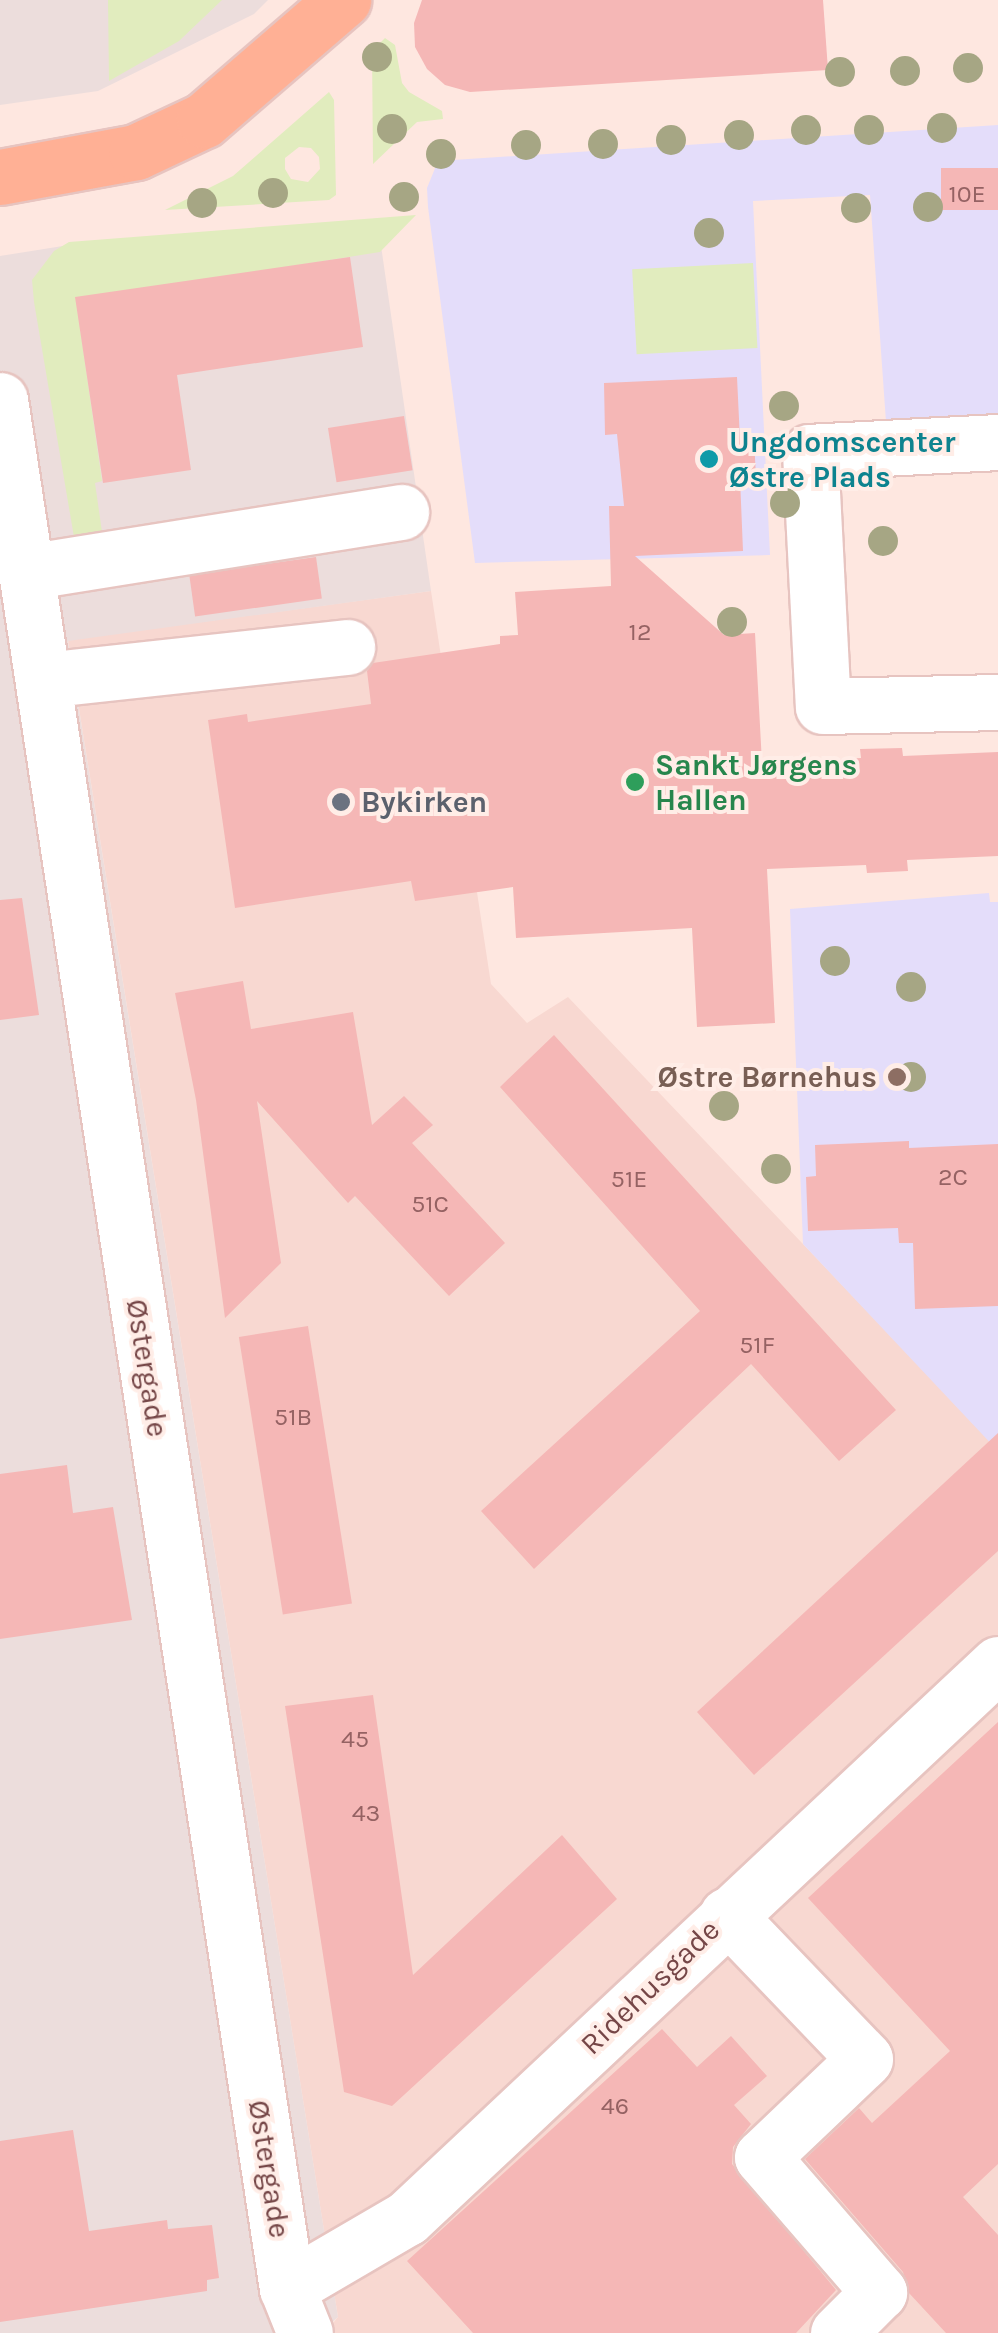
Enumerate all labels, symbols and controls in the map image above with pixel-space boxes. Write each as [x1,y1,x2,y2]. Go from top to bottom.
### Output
house number: 10E [948,179,986,209]
place label: Ungdomscenter Østre Plads [729,424,956,494]
marker: Ungdomscenter Østre Plads [698,448,720,470]
house number: 12 [629,617,651,647]
place label: Sankt Jørgens Hallen [655,747,857,818]
marker: Sankt Jørgens Hallen [624,771,646,793]
place label: Bykirken [361,784,487,820]
marker: Bykirken [330,791,352,813]
place label: Østre Børnehus [657,1059,877,1095]
marker: Østre Børnehus [886,1066,908,1088]
house number: 2C [938,1162,968,1192]
house number: 51E [611,1164,647,1194]
house number: 51C [411,1189,449,1219]
street label: Østergade [118,1297,176,1439]
house number: 51F [739,1330,775,1360]
house number: 51B [274,1402,312,1432]
house number: 45 [341,1724,369,1754]
house number: 43 [352,1798,380,1828]
street label: Ridehusgade [573,1912,727,2062]
house number: 46 [601,2091,629,2121]
street label: Østergade [240,2098,298,2240]

